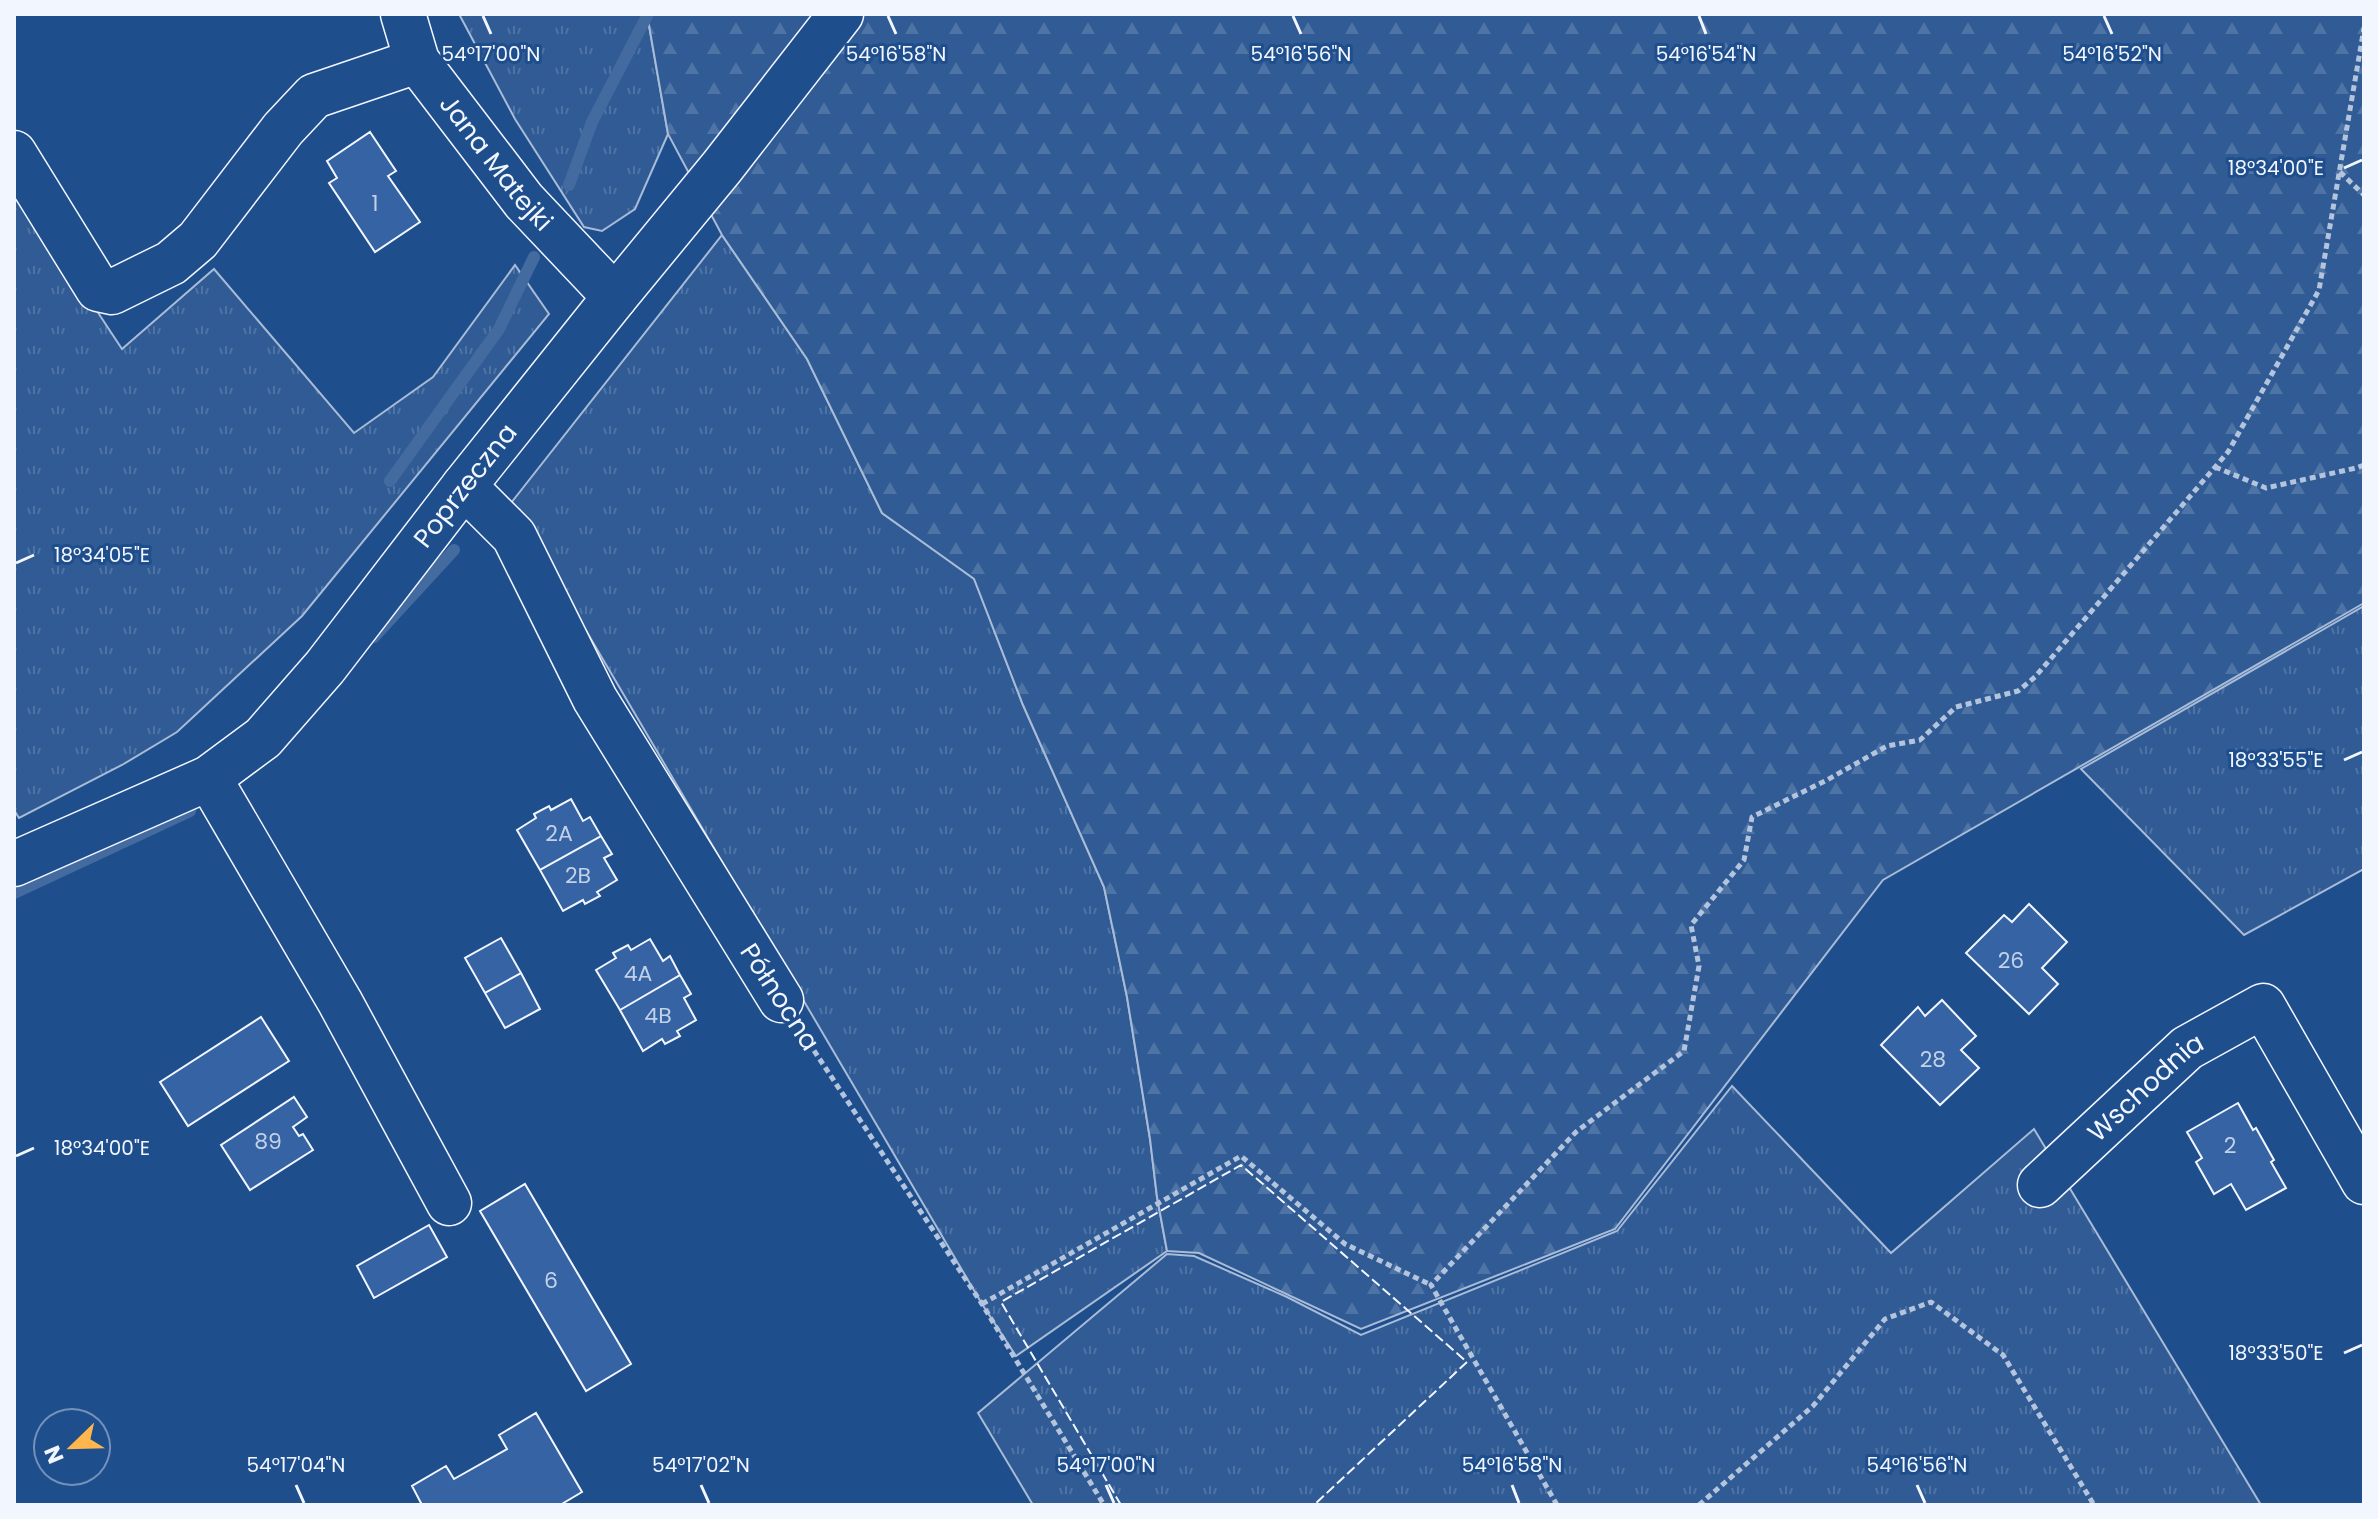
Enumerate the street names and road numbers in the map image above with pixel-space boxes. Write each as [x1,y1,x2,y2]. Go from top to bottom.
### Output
street label: Jana Matejki [431,87,561,239]
street label: Poprzeczna [405,416,525,555]
street label: Północna [732,936,828,1058]
street label: Wschodnia [2080,1024,2210,1150]

